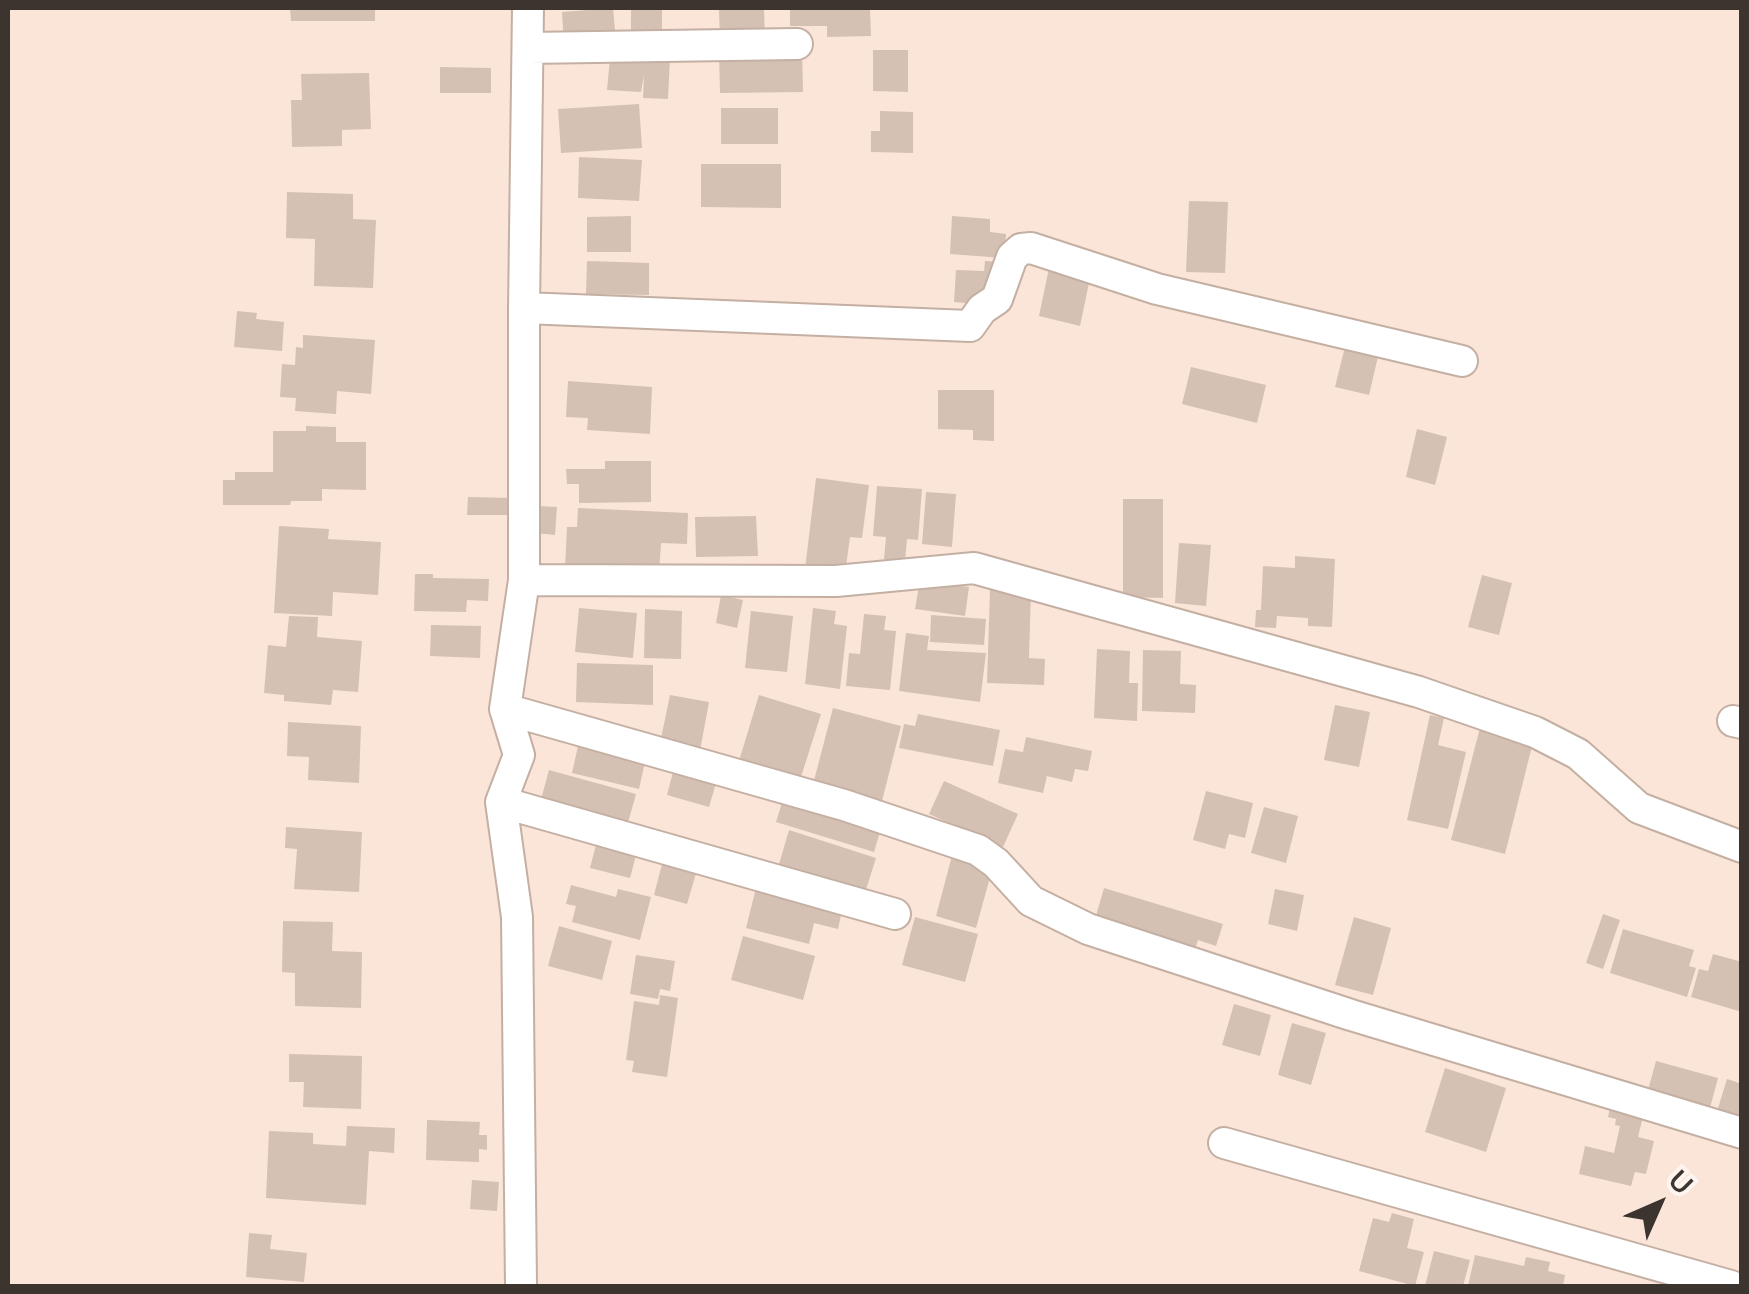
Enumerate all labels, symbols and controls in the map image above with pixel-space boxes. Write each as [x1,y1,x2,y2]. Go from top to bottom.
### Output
north arrow [1609,1154,1709,1254]
text: U [1659,1162,1701,1204]

